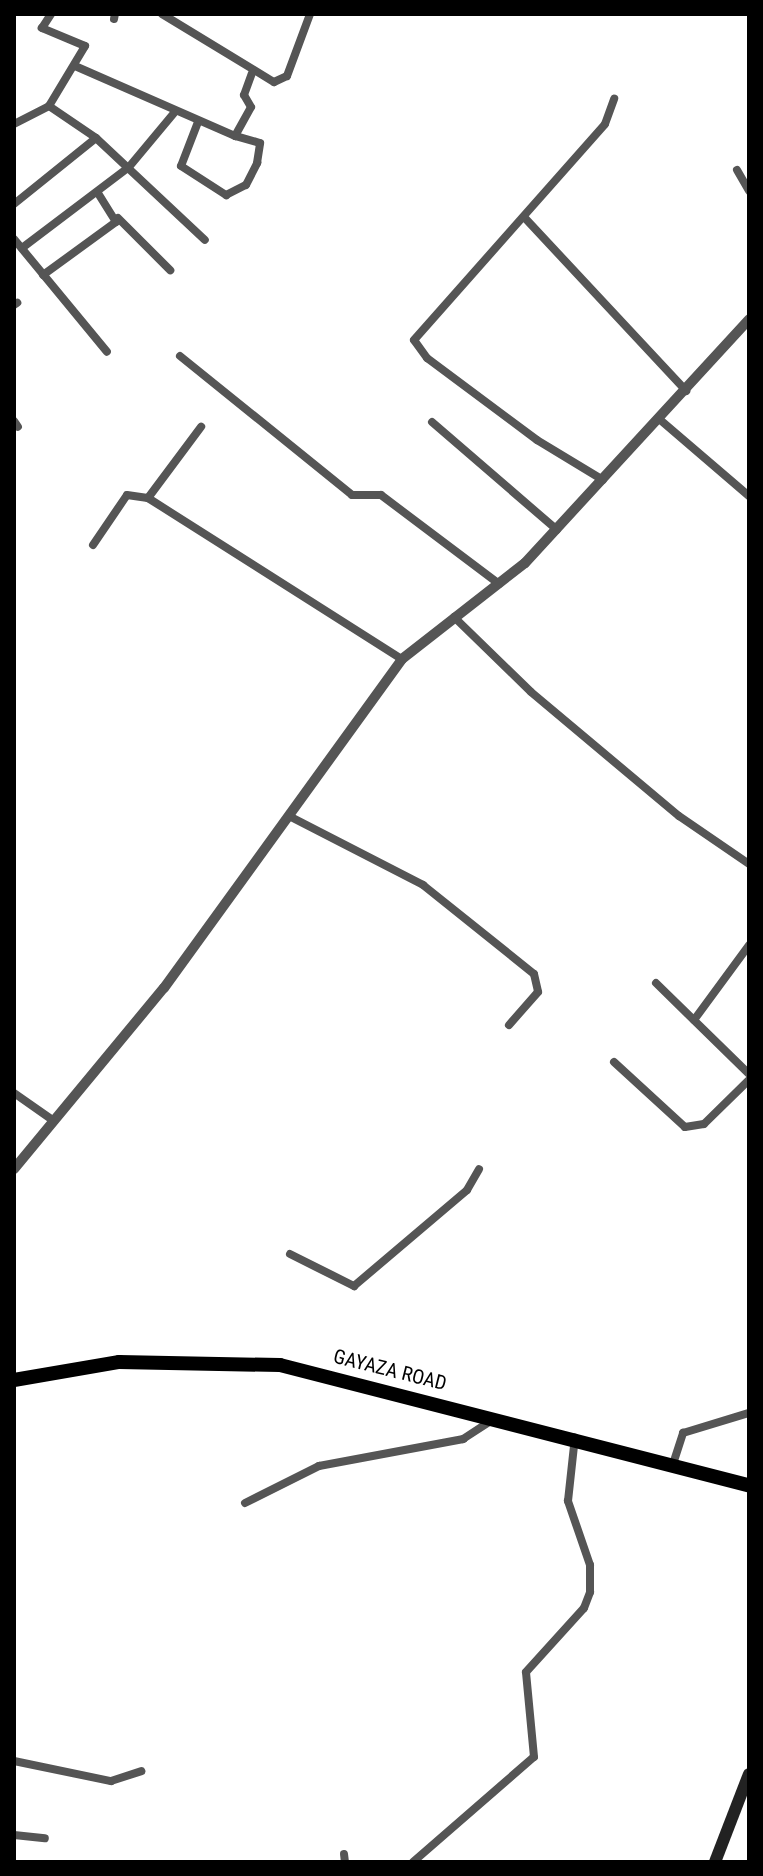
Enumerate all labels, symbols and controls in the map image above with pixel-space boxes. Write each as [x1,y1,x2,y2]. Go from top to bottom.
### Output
street label: GAYAZA ROAD [331,1344,449,1396]

